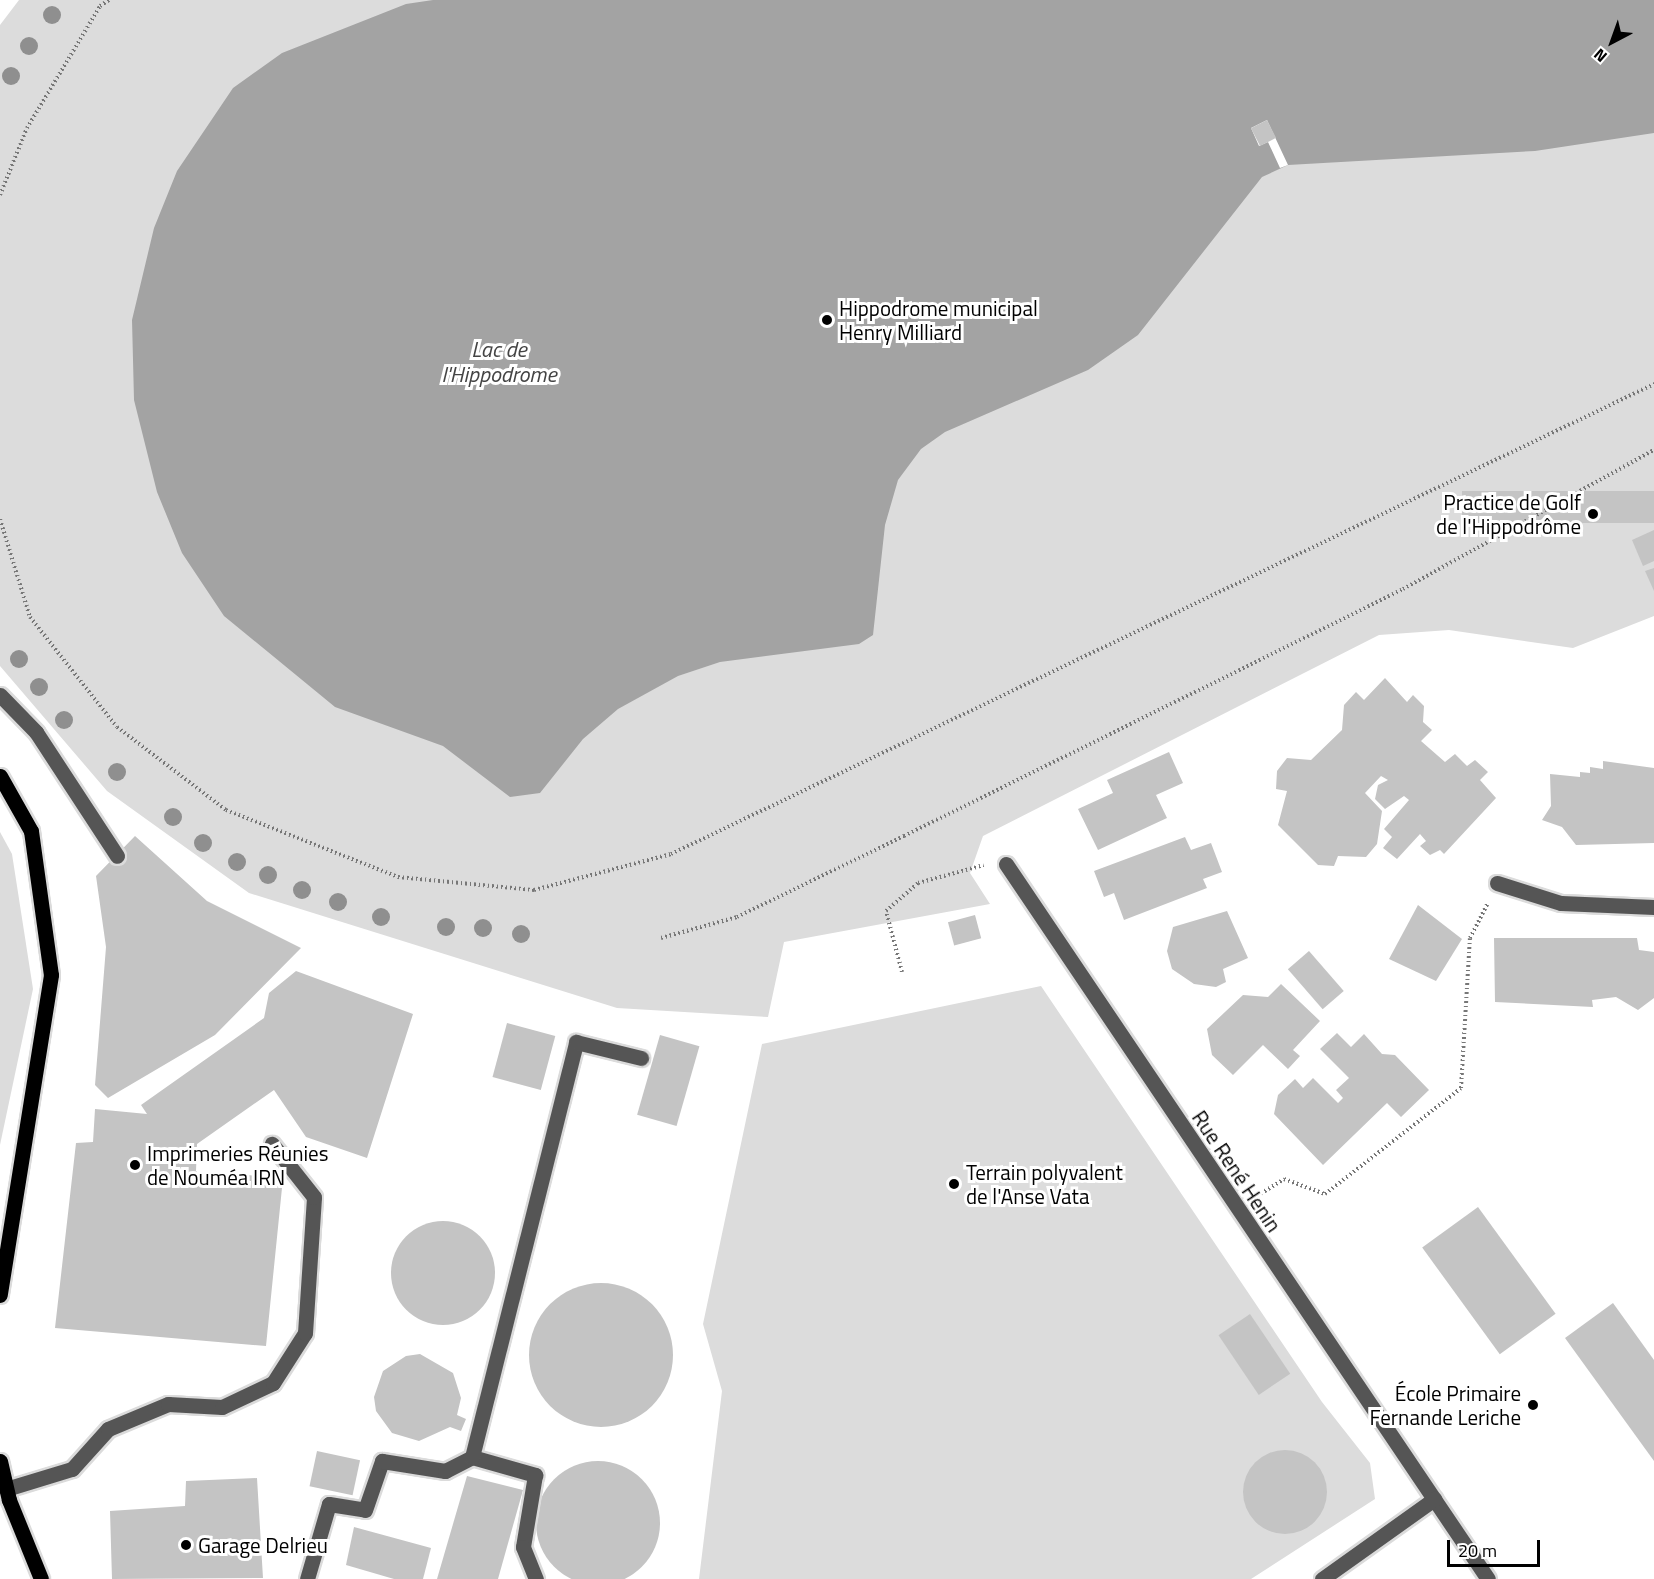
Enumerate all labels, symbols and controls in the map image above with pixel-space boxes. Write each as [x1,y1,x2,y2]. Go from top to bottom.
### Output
north arrow [1582,12,1642,72]
text: N [1588,43,1612,68]
place label: Hippodrome municipal Henry Milliard [839,295,1038,345]
marker: Hippodrome municipal Henry Milliard [820,313,834,327]
water label: Lac de l'Hippodrome [441,336,557,388]
place label: Practice de Golf de l'Hippodrôme [1436,489,1581,539]
marker: Practice de Golf de l'Hippodrôme [1586,507,1600,521]
street label: Rue René Henin [1187,1106,1287,1236]
place label: Imprimeries Réunies de Nouméa IRN [147,1140,328,1190]
marker: Imprimeries Réunies de Nouméa IRN [128,1158,142,1172]
place label: Terrain polyvalent de l'Anse Vata [966,1159,1123,1209]
marker: Terrain polyvalent de l'Anse Vata [947,1177,961,1191]
place label: École Primaire Fernande Leriche [1370,1380,1521,1430]
marker: École Primaire Fernande Leriche [1526,1398,1540,1412]
scale bar [1450,1528,1543,1566]
place label: Garage Delrieu [198,1532,328,1558]
text: 20 m [1458,1537,1497,1564]
marker: Garage Delrieu [179,1538,193,1552]

